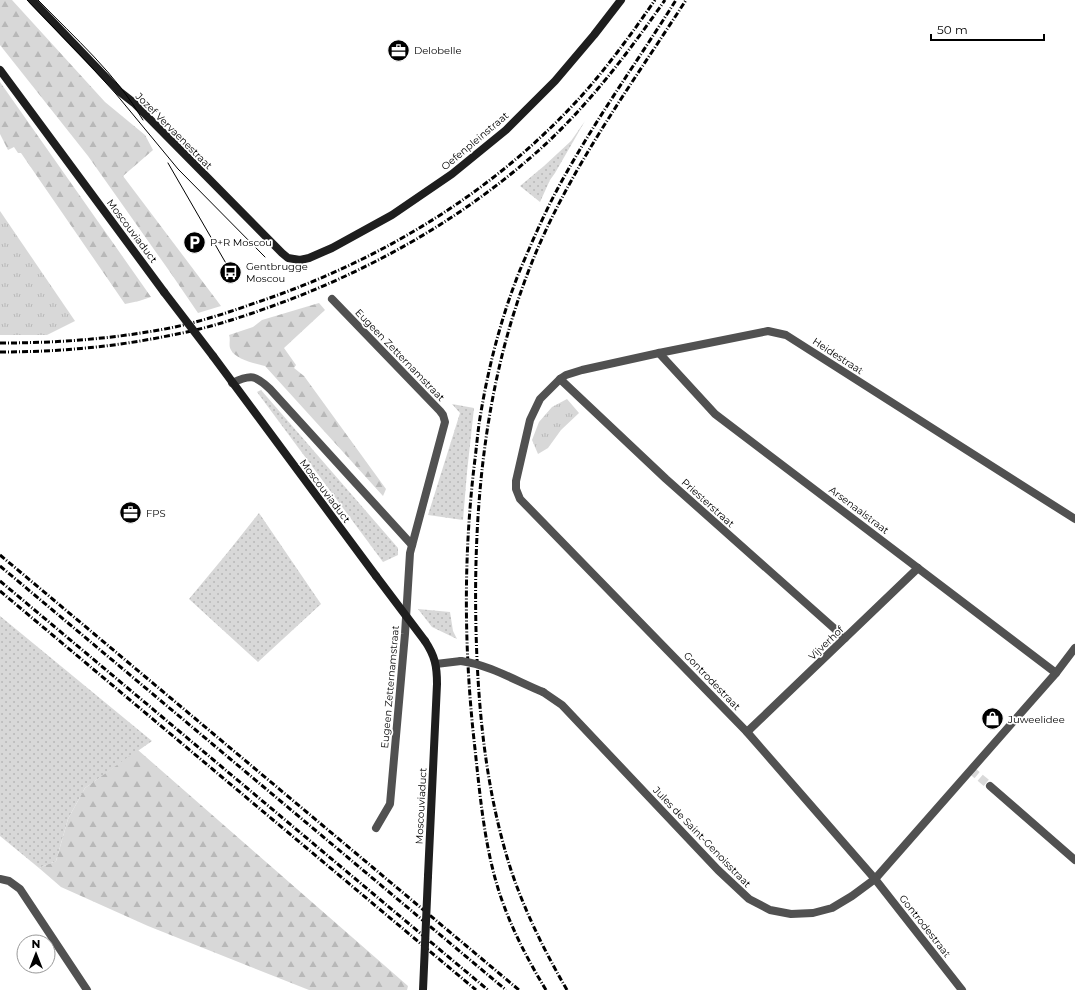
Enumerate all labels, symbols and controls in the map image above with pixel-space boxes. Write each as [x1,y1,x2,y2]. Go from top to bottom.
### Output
scale bar [931,16,1044,42]
text: 50 m [937,22,968,37]
office icon: Delobelle [385,37,411,63]
place label: Delobelle [414,44,462,57]
street label: Jozef Vervaenestraat [132,89,215,172]
street label: Oefenpleinstraat [439,109,511,173]
street label: Moscouviaduct [104,197,160,265]
parking icon: P+R Moscou [181,229,207,255]
place label: P+R Moscou [210,236,272,249]
bus stop icon: Gentbrugge Moscou [218,259,244,285]
place label: Gentbrugge Moscou [246,260,308,285]
street label: Eugeen Zetternamstraat [352,306,448,404]
street label: Heidestraat [810,335,866,377]
street label: Moscouviaduct [297,457,353,525]
street label: Priesterstraat [679,476,737,530]
street label: Arsenaalstraat [826,483,892,537]
office icon: FPS [117,500,143,526]
place label: FPS [146,507,166,520]
street label: Vijverhof [806,623,847,663]
street label: Eugeen Zetternamstraat [378,625,402,749]
street label: Gontrodestraat [681,649,743,713]
shop icon: Juweelidee [979,706,1005,732]
place label: Juweelidee [1007,713,1065,726]
street label: Moscouviaduct [413,767,429,845]
street label: Jules de Saint-Genoisstraat [650,783,754,890]
street label: Gontrodestraat [896,892,954,960]
north arrow [16,934,56,974]
text: N [32,937,40,951]

